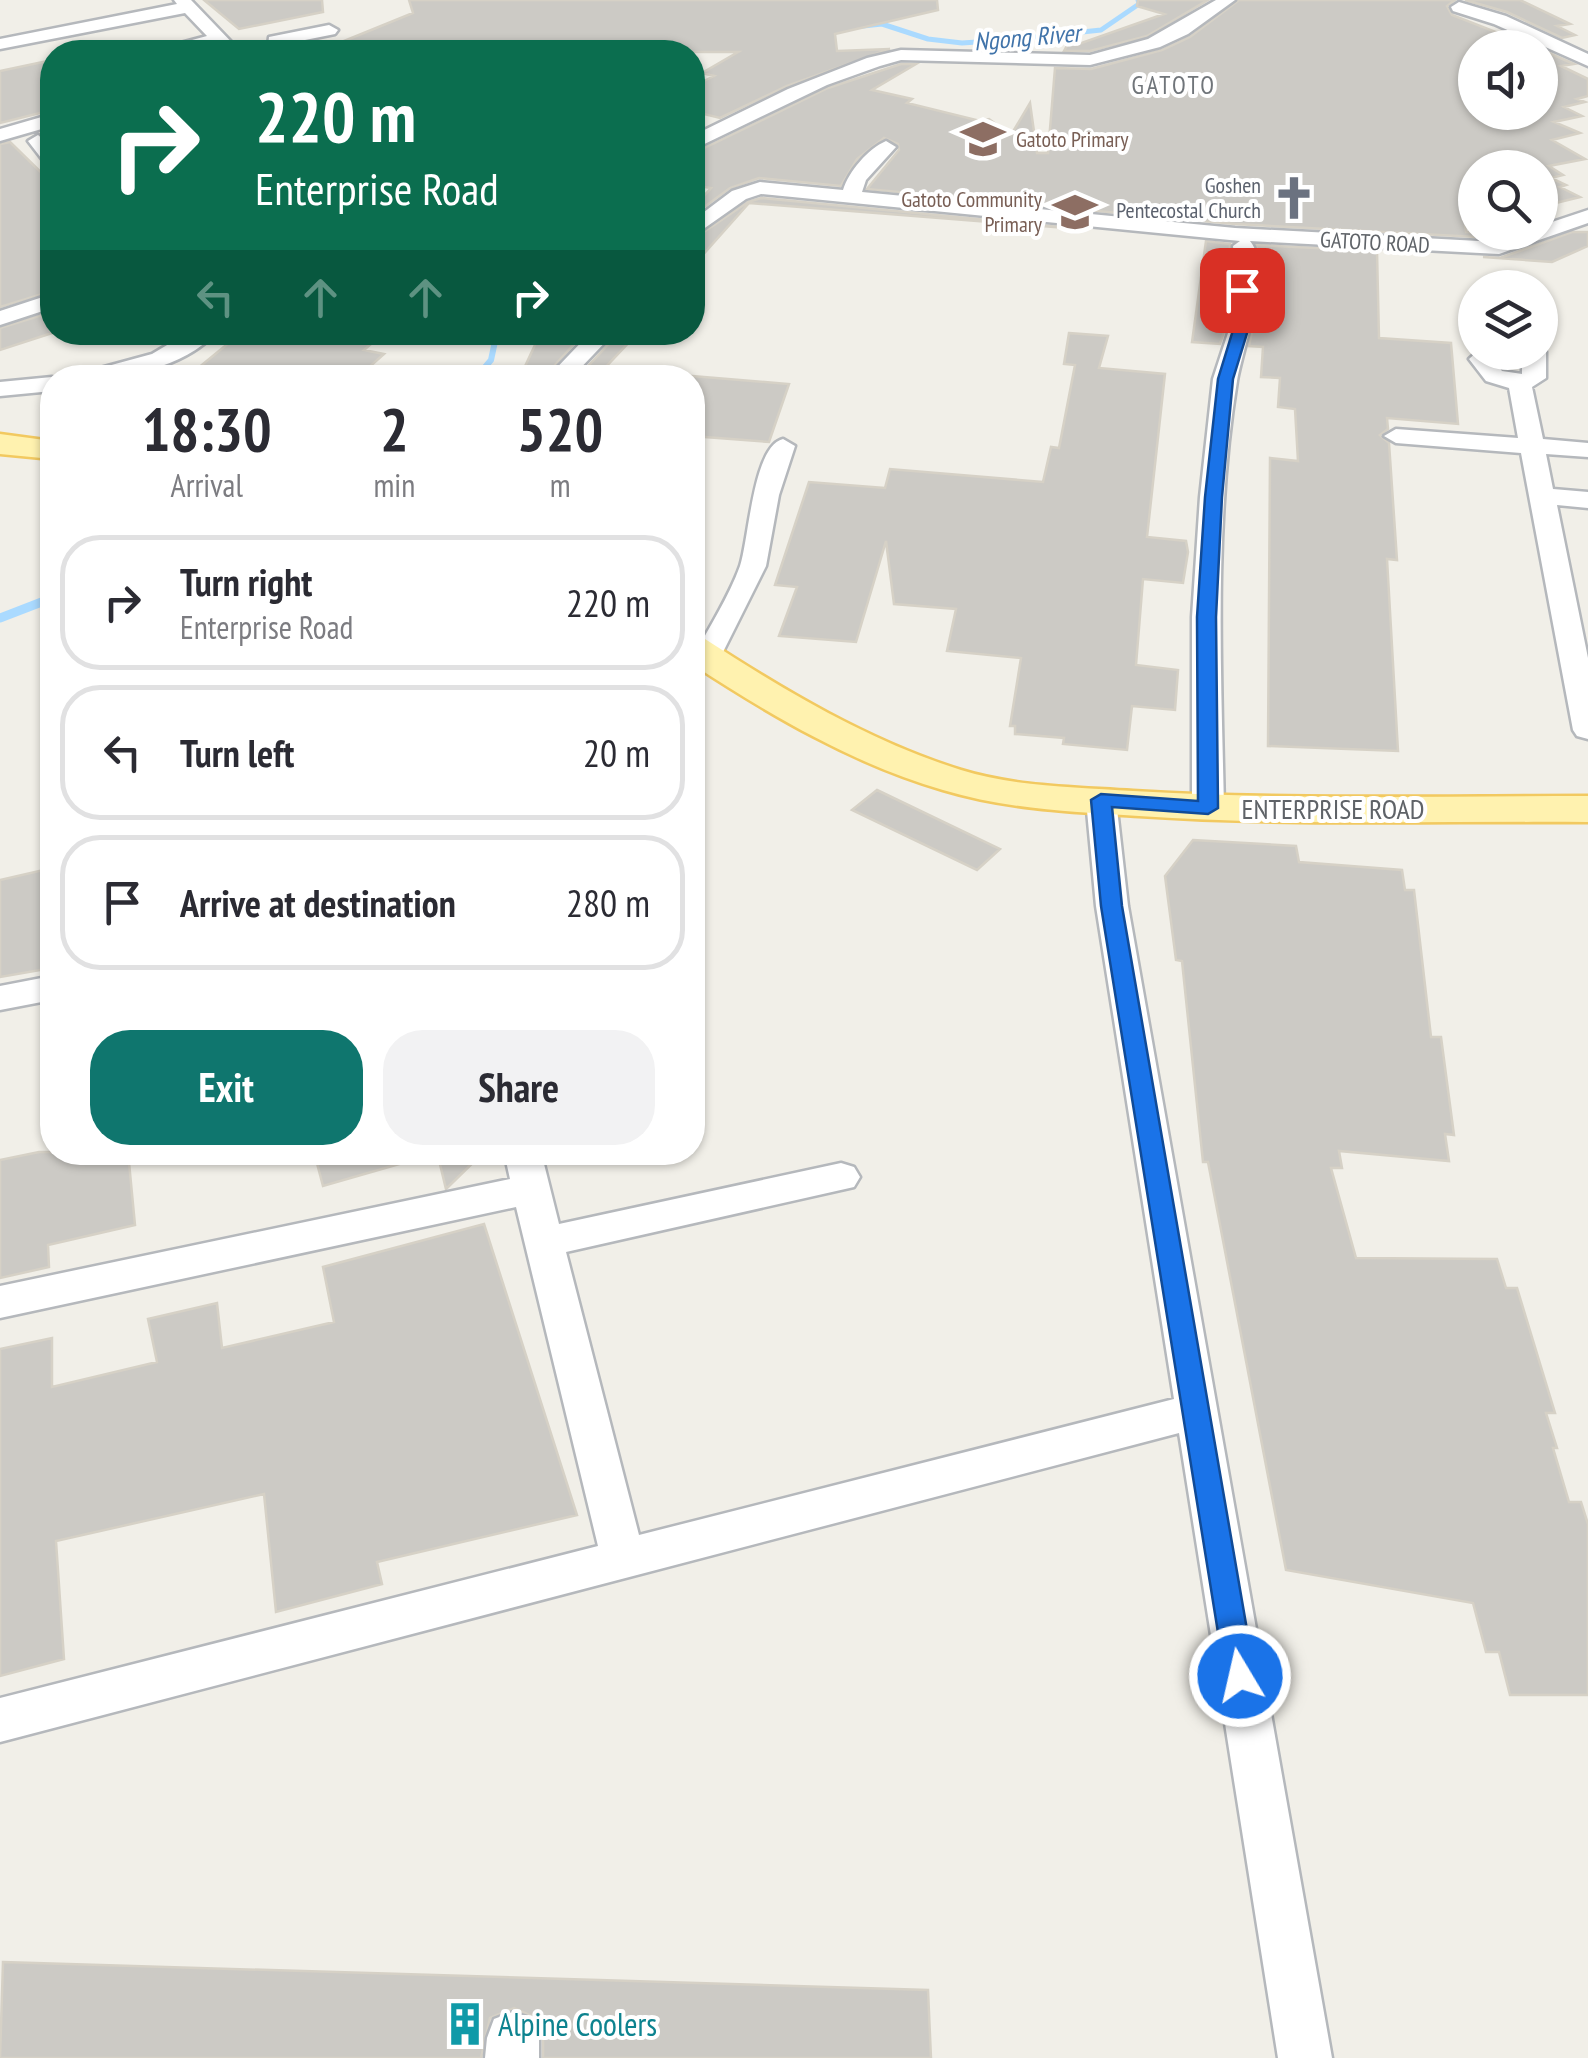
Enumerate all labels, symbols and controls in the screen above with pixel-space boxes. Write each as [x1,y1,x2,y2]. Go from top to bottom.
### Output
water label: Ngong River [973,16,1085,58]
map controls [1458,30,1558,370]
button: sound [1458,30,1558,130]
district label: GATOTO [1132,69,1216,101]
text: 220 m [255,71,416,161]
icon: right [90,80,220,210]
school or university icon: Gatoto Primary [959,115,1007,163]
place label: Gatoto Primary [1016,125,1129,153]
button: search [1458,150,1558,250]
text: Enterprise Road [255,159,499,217]
place label: Goshen Pentecostal Church [1116,171,1261,224]
church icon: Goshen Pentecostal Church [1270,174,1318,222]
place label: Gatoto Community Primary [901,185,1043,238]
school or university icon: Gatoto Community Primary [1051,188,1099,236]
street label: GATOTO ROAD [1320,225,1430,259]
pin [1200,248,1285,333]
icon: arrive [1215,263,1270,318]
icon: left [188,270,243,325]
icon: ahead [293,270,348,325]
icon: ahead [398,270,453,325]
icon: right [503,270,558,325]
button: layers [1458,270,1558,370]
text: 18:30 [142,390,272,468]
text: 2 [380,390,409,468]
text: 520 [517,390,603,468]
text: Arrival [171,464,243,506]
text: min [373,464,415,506]
text: m [550,464,571,506]
text: Turn right [180,557,312,606]
icon: right [95,575,150,630]
text: 220 m [566,578,650,627]
text: Enterprise Road [180,606,353,648]
icon: left [95,725,150,780]
text: Turn left [180,728,294,777]
text: 20 m [583,728,650,777]
street label: ENTERPRISE ROAD [1242,790,1424,827]
icon: arrive [95,875,150,930]
text: Arrive at destination [180,878,456,927]
text: 280 m [566,878,650,927]
button: Exit [90,1030,363,1145]
button: Share [383,1030,655,1145]
position arrow [1188,1624,1292,1728]
building icon: Alpine Coolers [441,2000,489,2048]
place label: Alpine Coolers [498,2003,657,2045]

